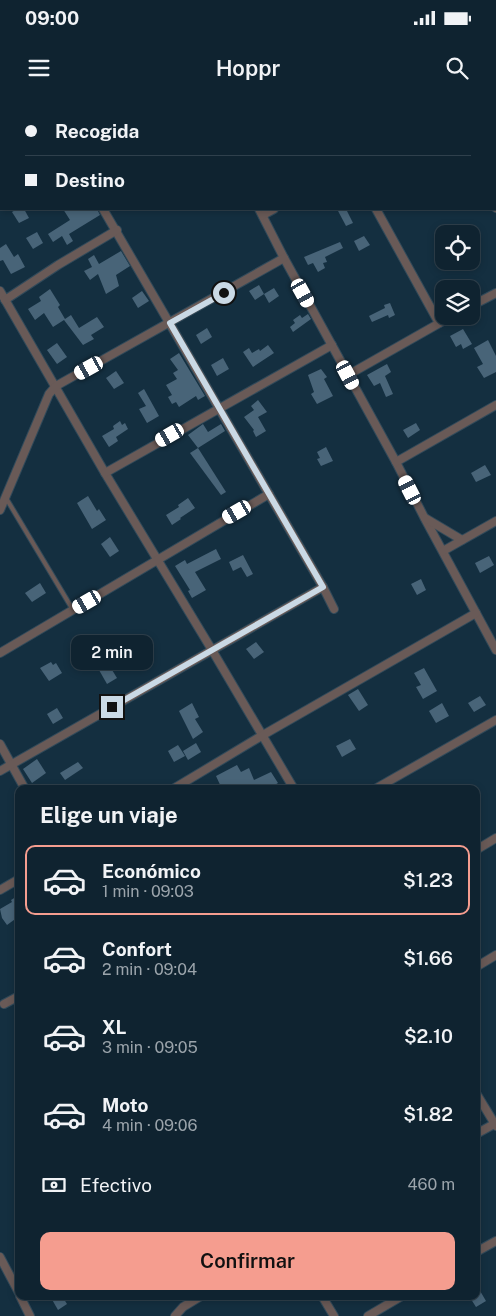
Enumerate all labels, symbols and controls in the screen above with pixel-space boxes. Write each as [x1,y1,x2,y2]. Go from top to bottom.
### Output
text: 09:00 [25,7,79,29]
icon: menu [25,54,53,82]
icon: search [443,54,471,82]
text: Hoppr [216,55,280,81]
text: Recogida [55,120,139,142]
text: Destino [55,169,125,191]
map controls [435,225,480,325]
button: locate [435,225,480,270]
car [289,276,316,310]
button: layers [435,280,480,325]
route start [213,282,235,304]
car [72,354,105,382]
car [334,358,361,392]
car [153,421,186,449]
car [396,473,423,507]
car [220,498,253,526]
car [70,588,103,616]
callout: 2 min [71,634,153,670]
text: 2 min [91,643,133,662]
route end [101,696,123,718]
text: Elige un viaje [40,802,178,828]
icon: car [42,858,87,903]
text: Económico [102,860,201,882]
text: $1.23 [403,869,453,891]
text: 1 min · 09:03 [102,882,194,901]
icon: car [42,936,87,981]
text: Confort [102,938,172,960]
text: $1.66 [403,947,453,969]
text: 2 min · 09:04 [102,960,197,979]
icon: car [42,1014,87,1059]
text: XL [102,1016,127,1038]
text: $2.10 [404,1025,453,1047]
text: 3 min · 09:05 [102,1038,198,1057]
icon: car [42,1092,87,1137]
text: Moto [102,1094,148,1116]
text: $1.82 [403,1103,453,1125]
text: 4 min · 09:06 [102,1116,197,1135]
icon: cash [40,1171,68,1199]
text: Efectivo [80,1174,152,1196]
text: 460 m [408,1175,455,1194]
button: Confirmar [40,1232,455,1290]

